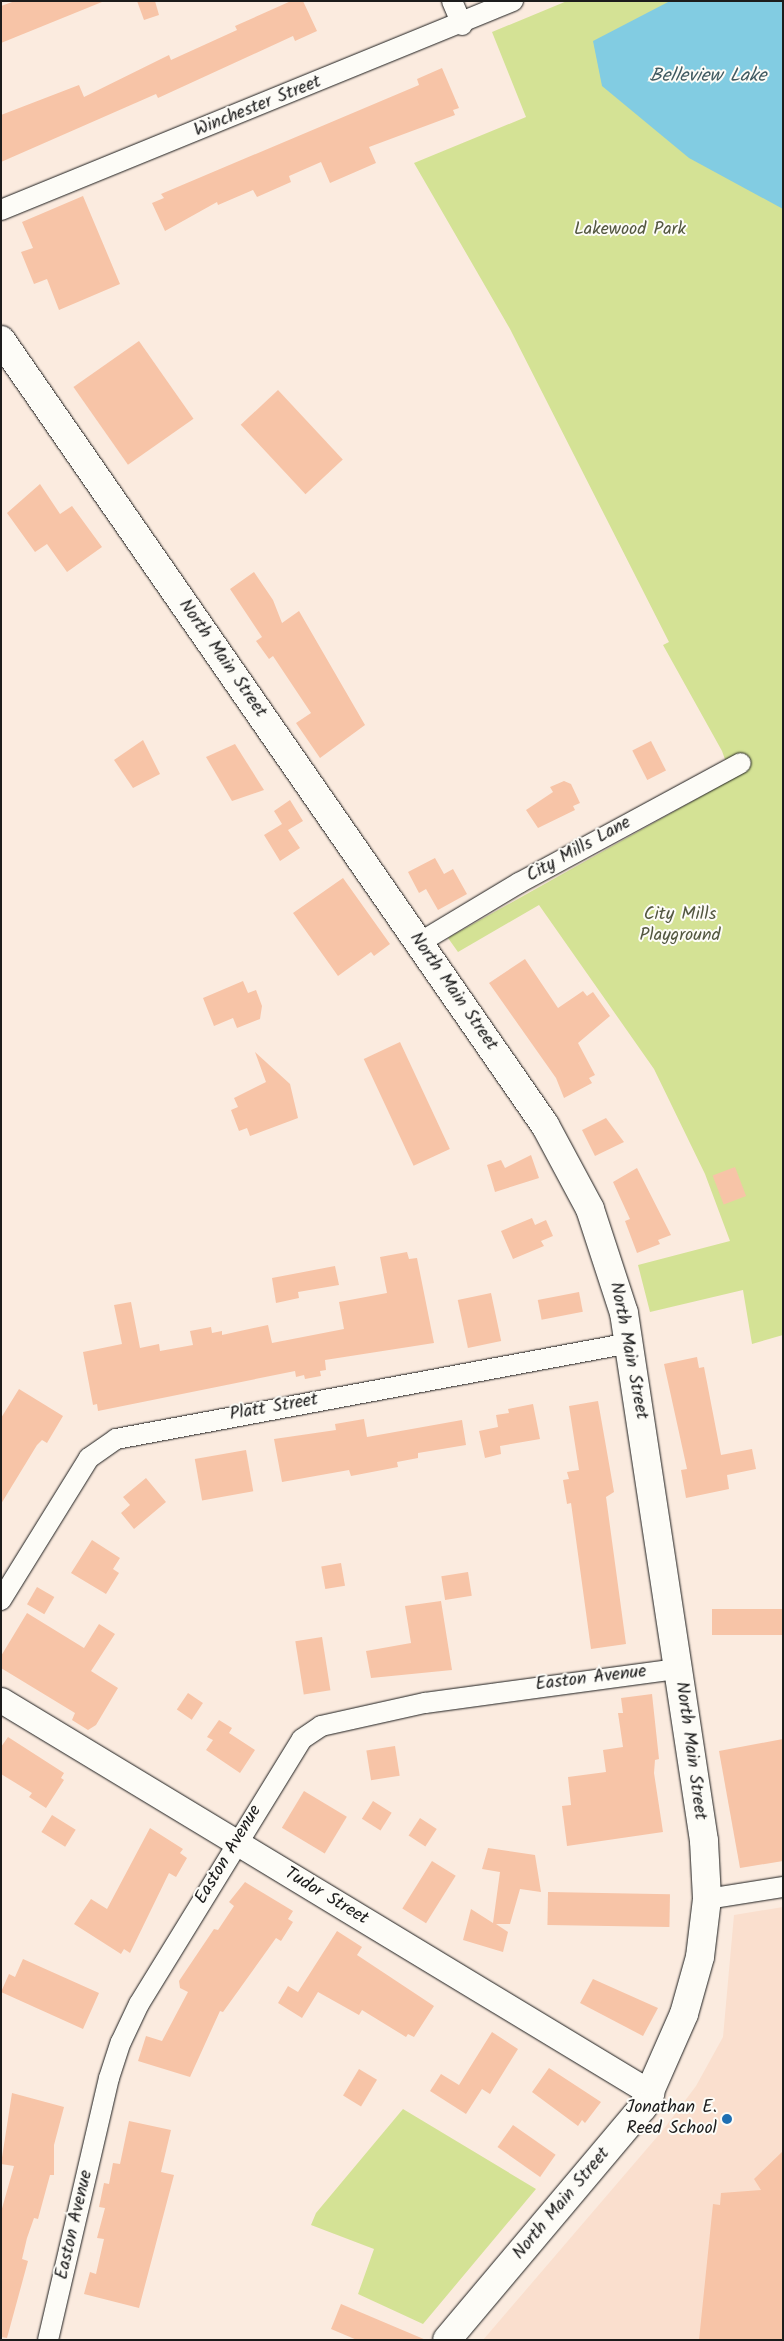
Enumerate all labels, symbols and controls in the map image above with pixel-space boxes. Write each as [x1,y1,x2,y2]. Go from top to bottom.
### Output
water label: Belleview Lake [650,66,766,88]
street label: Winchester Street [191,72,325,142]
park label: Lakewood Park [574,219,686,241]
street label: North Main Street [173,596,271,722]
street label: City Mills Lane [523,812,635,888]
park label: City Mills Playground [640,905,720,948]
street label: North Main Street [404,929,502,1055]
street label: North Main Street [604,1280,652,1422]
street label: Platt Street [228,1390,320,1426]
street label: Easton Avenue [534,1661,648,1697]
street label: North Main Street [670,1680,710,1822]
street label: Easton Avenue [191,1802,267,1908]
street label: Tudor Street [280,1863,372,1931]
place label: Jonathan E. Reed School [626,2098,717,2140]
marker: Jonathan E. Reed School [721,2113,733,2125]
street label: North Main Street [509,2144,615,2264]
street label: Easton Avenue [52,2168,98,2282]

